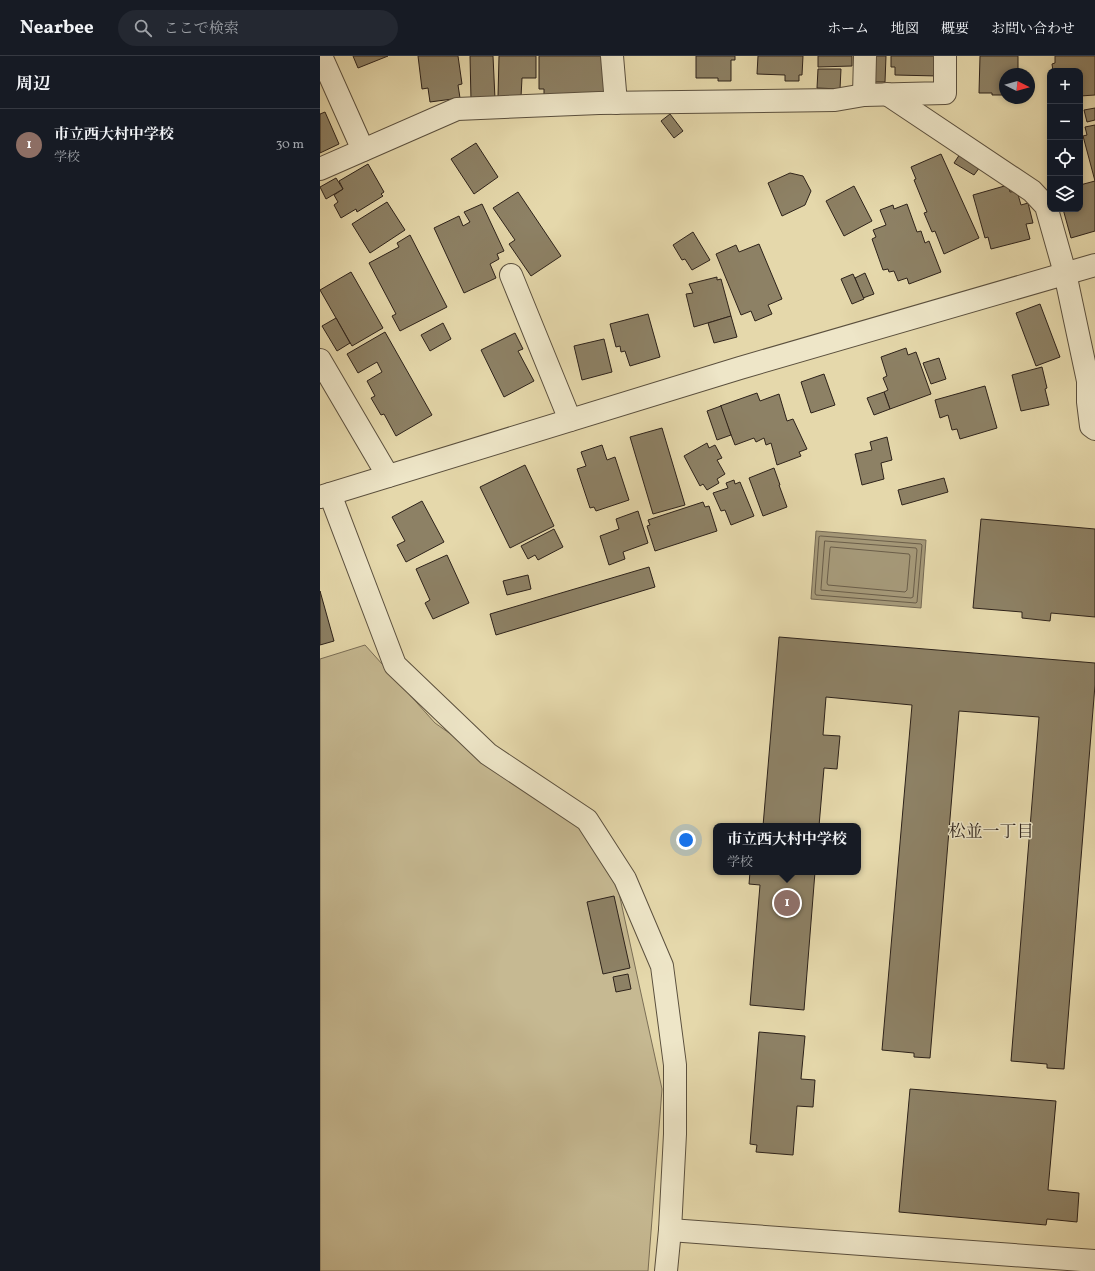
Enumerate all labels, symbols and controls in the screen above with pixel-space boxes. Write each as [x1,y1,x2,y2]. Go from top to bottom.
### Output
search box [118,10,398,46]
text: Nearbee [20,15,94,41]
icon: search [132,17,154,39]
text: ここで検索 [164,19,239,40]
text: ホーム [827,20,869,39]
text: 地図 [891,20,919,39]
text: 概要 [941,20,969,39]
text: お問い合わせ [991,20,1075,39]
north arrow [999,68,1035,104]
map controls [1047,68,1083,212]
button: + [1047,68,1083,104]
text: 周辺 [16,73,50,96]
button: − [1047,104,1083,140]
text: 市立西大村中学校 [54,125,174,146]
text: 1 [26,136,32,154]
text: 30 m [276,136,304,154]
button: locate [1047,140,1083,176]
text: 学校 [54,149,80,167]
button: layers [1047,176,1083,212]
district label: 松並一丁目 [949,821,1034,844]
popup [713,823,861,875]
your location [676,830,696,850]
text: 市立西大村中学校 [727,830,847,851]
text: 学校 [727,854,753,872]
pin: 1 [774,888,800,918]

